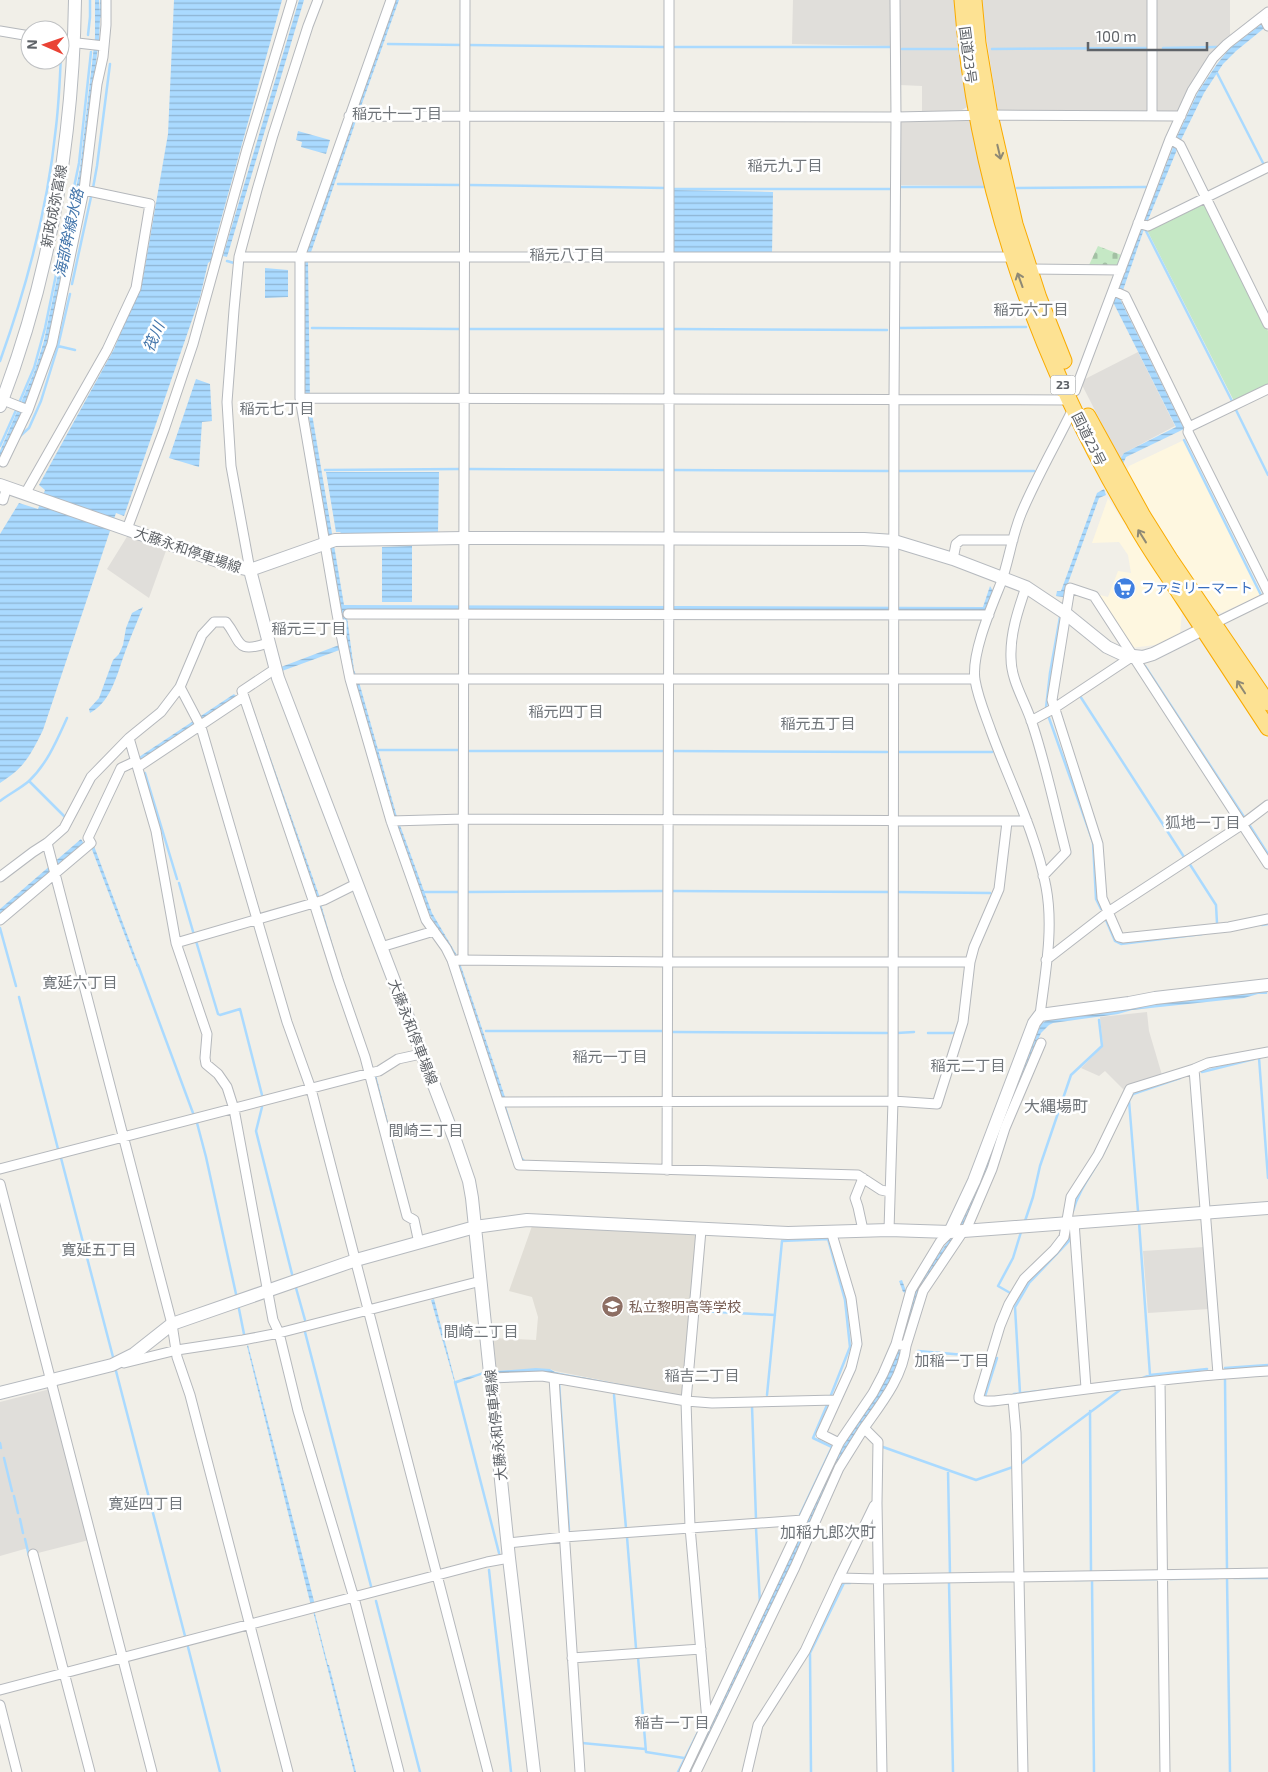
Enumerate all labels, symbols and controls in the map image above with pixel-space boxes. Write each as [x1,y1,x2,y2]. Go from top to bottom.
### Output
north arrow [20,20,70,70]
scale bar [1088,20,1207,52]
street label: 国道23号 [957,25,980,85]
text: 100 m [1096,27,1137,45]
text: N [23,39,40,50]
district label: 稲元十一丁目 [352,104,442,122]
one-way arrow [995,143,1004,159]
district label: 稲元九丁目 [747,156,823,174]
street label: 新政成弥富線 [37,163,70,249]
water label: 海部幹線水路 [50,185,87,279]
district label: 稲元八丁目 [529,245,605,263]
one-way arrow [1015,272,1024,288]
district label: 稲元六丁目 [993,300,1069,318]
water label: 筏川 [139,317,168,354]
road number: 23 [1050,376,1076,394]
district label: 稲元七丁目 [239,399,315,417]
street label: 国道23号 [1069,409,1110,468]
street label: 大藤永和停車場線 [132,523,244,576]
one-way arrow [1137,530,1147,544]
supermarket icon: ファミリーマート [1113,576,1137,600]
place label: ファミリーマート [1141,579,1253,596]
district label: 稲元三丁目 [271,619,347,637]
one-way arrow [1236,680,1246,694]
district label: 稲元四丁目 [528,702,604,720]
district label: 稲元五丁目 [780,714,856,732]
district label: 狐地一丁目 [1165,813,1241,831]
district label: 寛延六丁目 [42,973,118,991]
street label: 大藤永和停車場線 [385,976,441,1087]
district label: 稲元一丁目 [572,1047,648,1065]
district label: 稲元二丁目 [930,1056,1006,1074]
district label: 大縄場町 [1024,1096,1088,1115]
district label: 間崎三丁目 [388,1121,464,1139]
district label: 寛延五丁目 [61,1240,137,1258]
school or university icon: 私立黎明高等学校 [601,1295,625,1319]
place label: 私立黎明高等学校 [629,1298,741,1315]
district label: 間崎二丁目 [443,1322,519,1340]
district label: 加稲一丁目 [914,1351,990,1369]
district label: 稲吉二丁目 [664,1366,740,1384]
street label: 大藤永和停車場線 [481,1368,510,1482]
district label: 寛延四丁目 [108,1494,184,1512]
district label: 加稲九郎次町 [780,1522,876,1541]
district label: 稲吉一丁目 [634,1713,710,1731]

